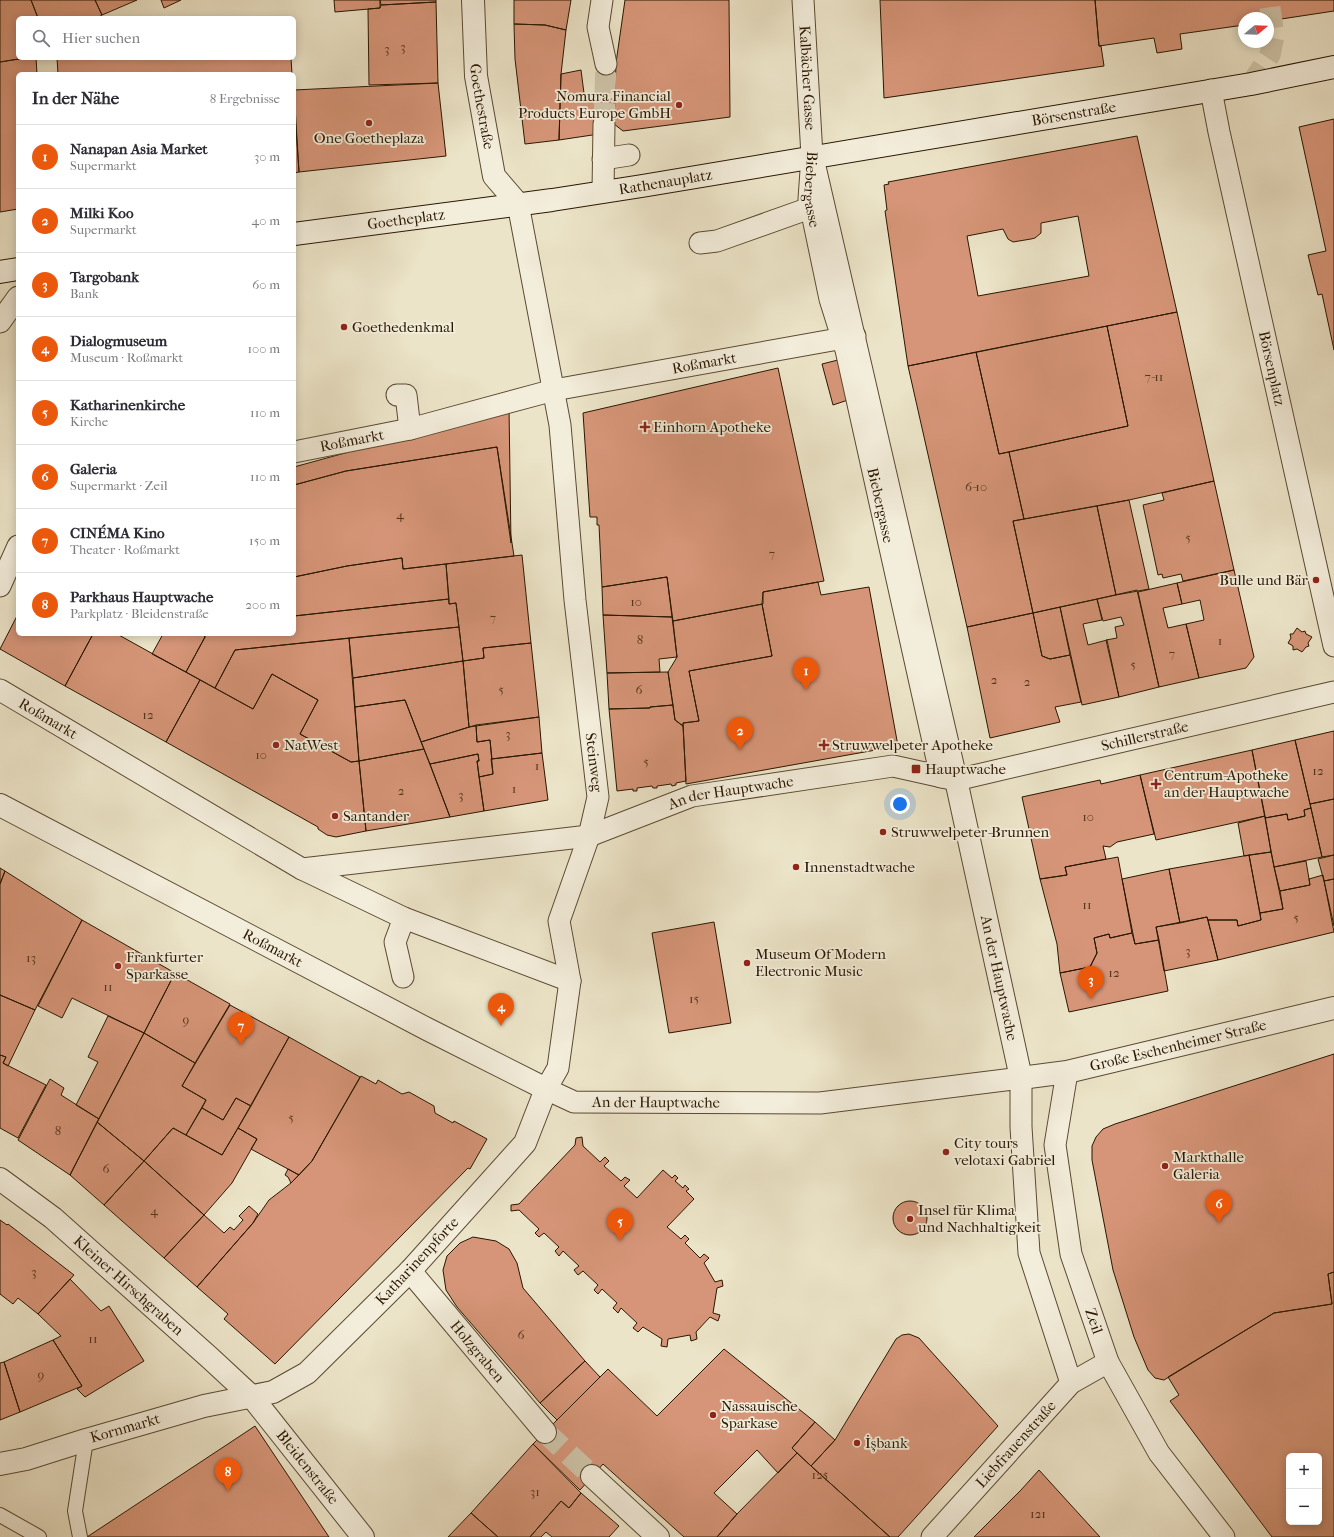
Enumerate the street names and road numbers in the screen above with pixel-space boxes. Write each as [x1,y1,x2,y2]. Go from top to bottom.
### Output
street label: Kalbächer Gasse [795,25,820,131]
street label: Goethestraße [467,63,498,151]
street label: Börsenstraße [1030,98,1118,130]
street label: Biebergasse [800,151,824,230]
street label: Rathenauplatz [617,165,714,199]
street label: Goetheplatz [366,205,446,233]
street label: Börsenplatz [1255,329,1289,408]
street label: Roßmarkt [671,348,738,378]
street label: Roßmarkt [318,425,386,456]
street label: Biebergasse [863,466,898,545]
street label: Roßmarkt [16,694,81,743]
street label: Schillerstraße [1099,717,1191,755]
street label: Steinweg [582,732,606,794]
street label: An der Hauptwache [664,772,795,814]
street label: An der Hauptwache [977,913,1022,1043]
street label: Roßmarkt [240,925,306,971]
street label: Große Eschenheimer Straße [1088,1015,1269,1075]
street label: An der Hauptwache [591,1093,721,1112]
street label: Katharinenpforte [372,1213,463,1309]
street label: Kleiner Hirschgraben [70,1232,187,1339]
street label: Zeil [1081,1306,1107,1336]
street label: Holzgraben [446,1317,509,1386]
street label: Liebfrauenstraße [972,1396,1060,1492]
street label: Kornmarkt [88,1409,163,1447]
street label: Bleidenstraße [273,1426,343,1508]

